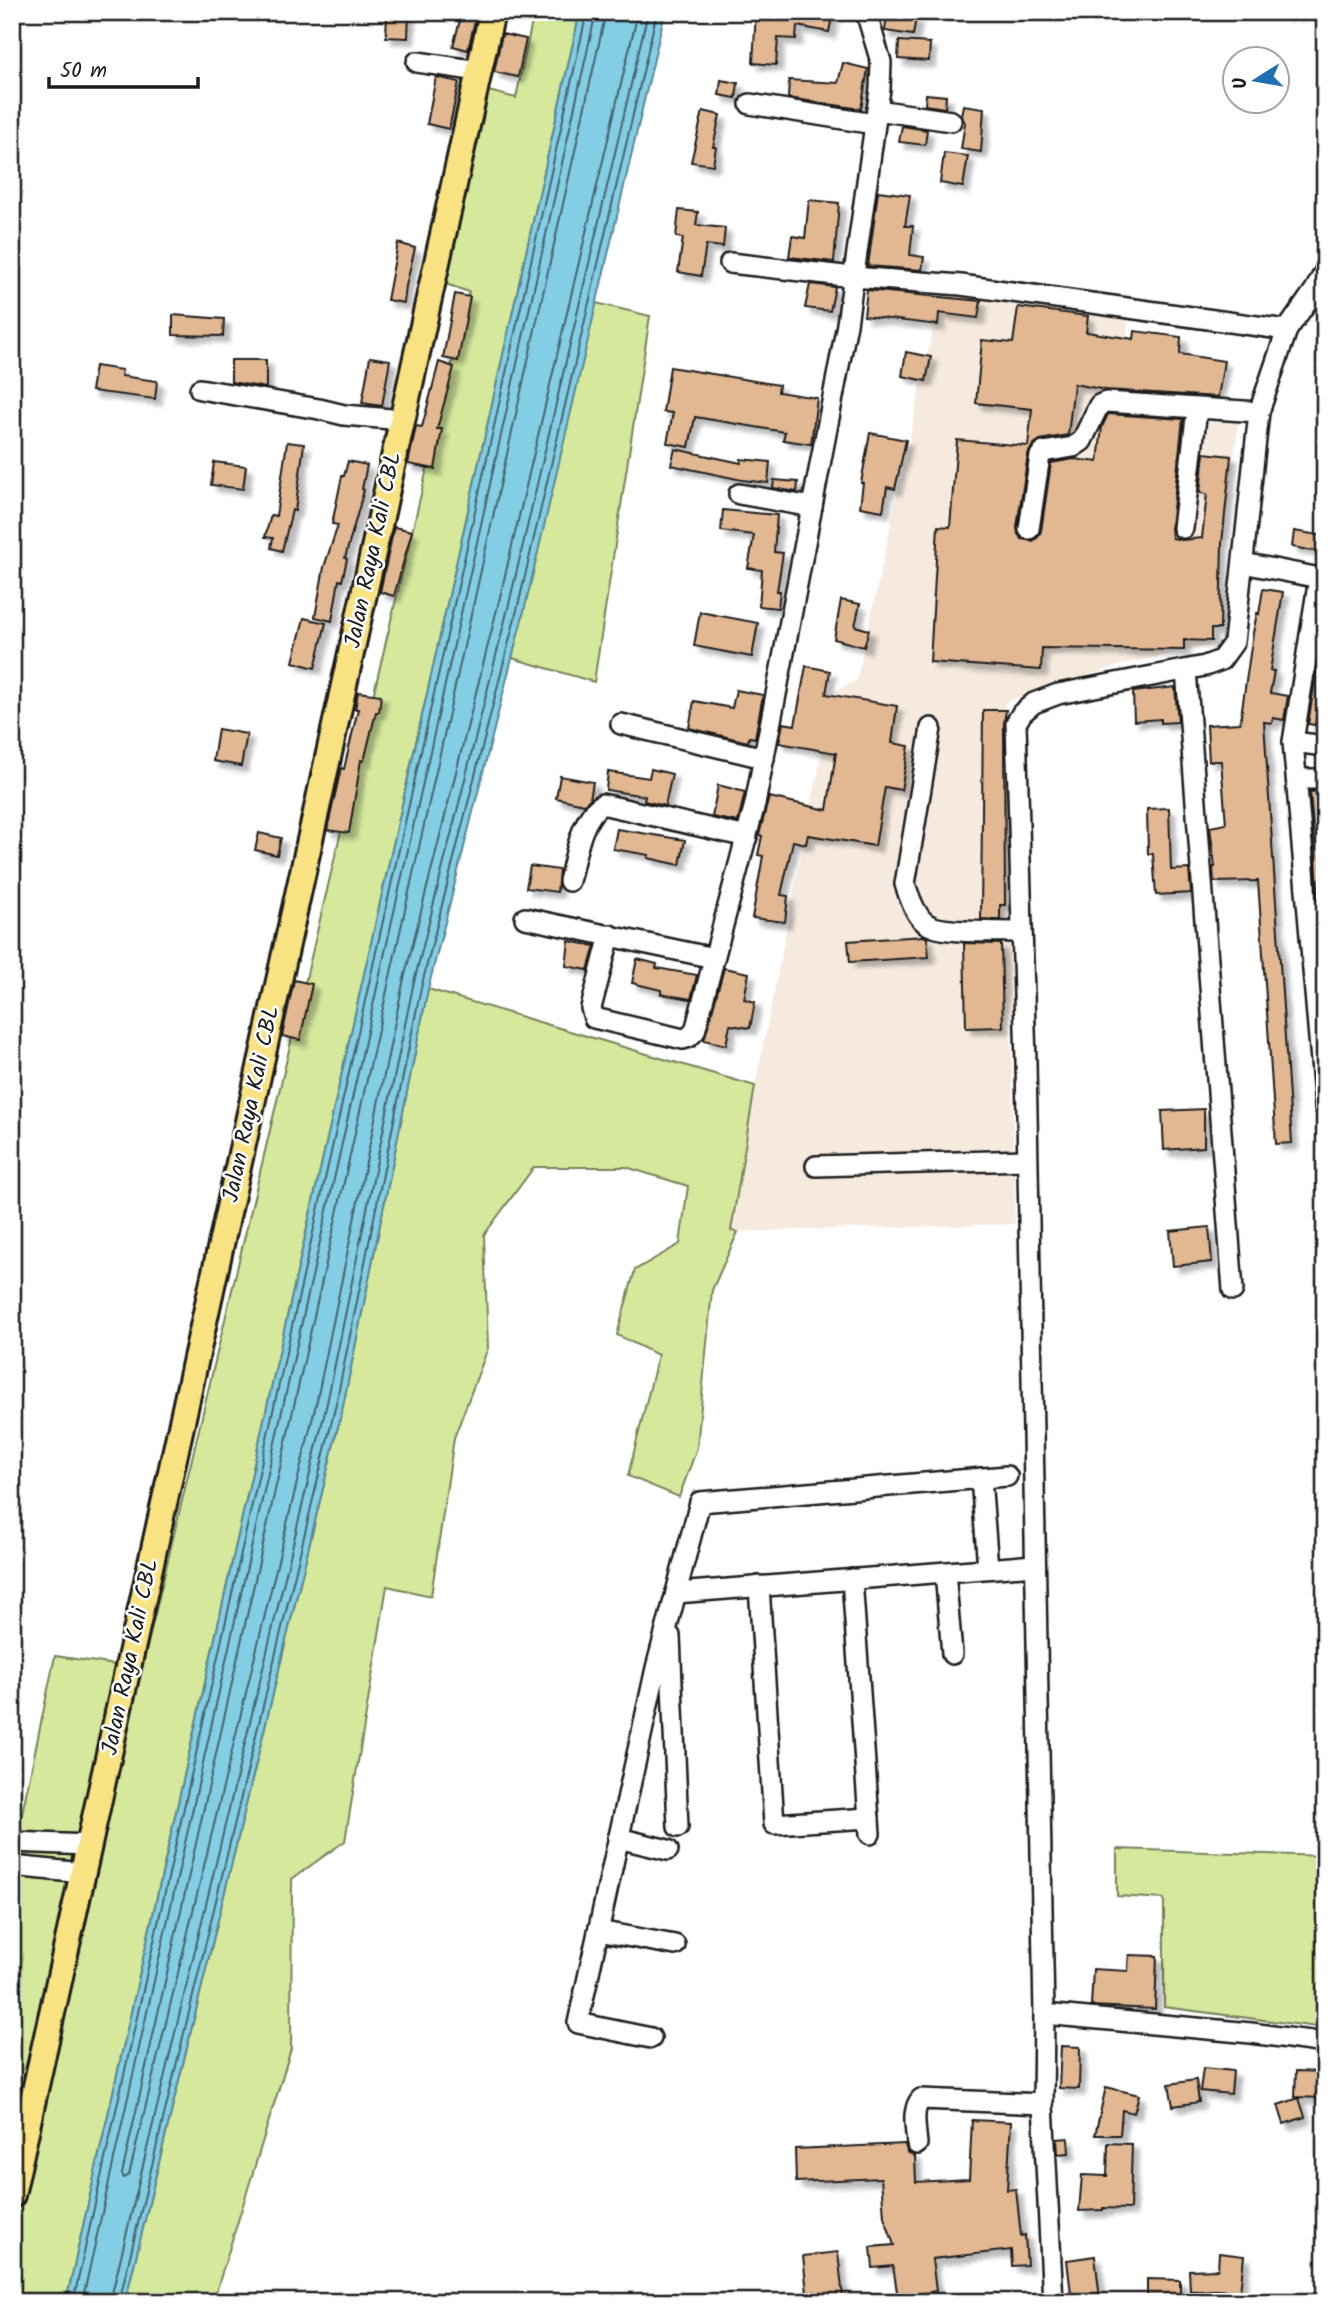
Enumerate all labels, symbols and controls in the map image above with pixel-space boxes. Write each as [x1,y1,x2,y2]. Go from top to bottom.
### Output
scale bar [49,46,198,90]
north arrow [1222,46,1292,116]
text: 50 m [60,55,107,88]
text: U [1225,74,1257,91]
street label: Jalan Raya Kali CBL [336,448,412,652]
street label: Jalan Raya Kali CBL [214,1002,290,1206]
street label: Jalan Raya Kali CBL [93,1555,169,1759]

